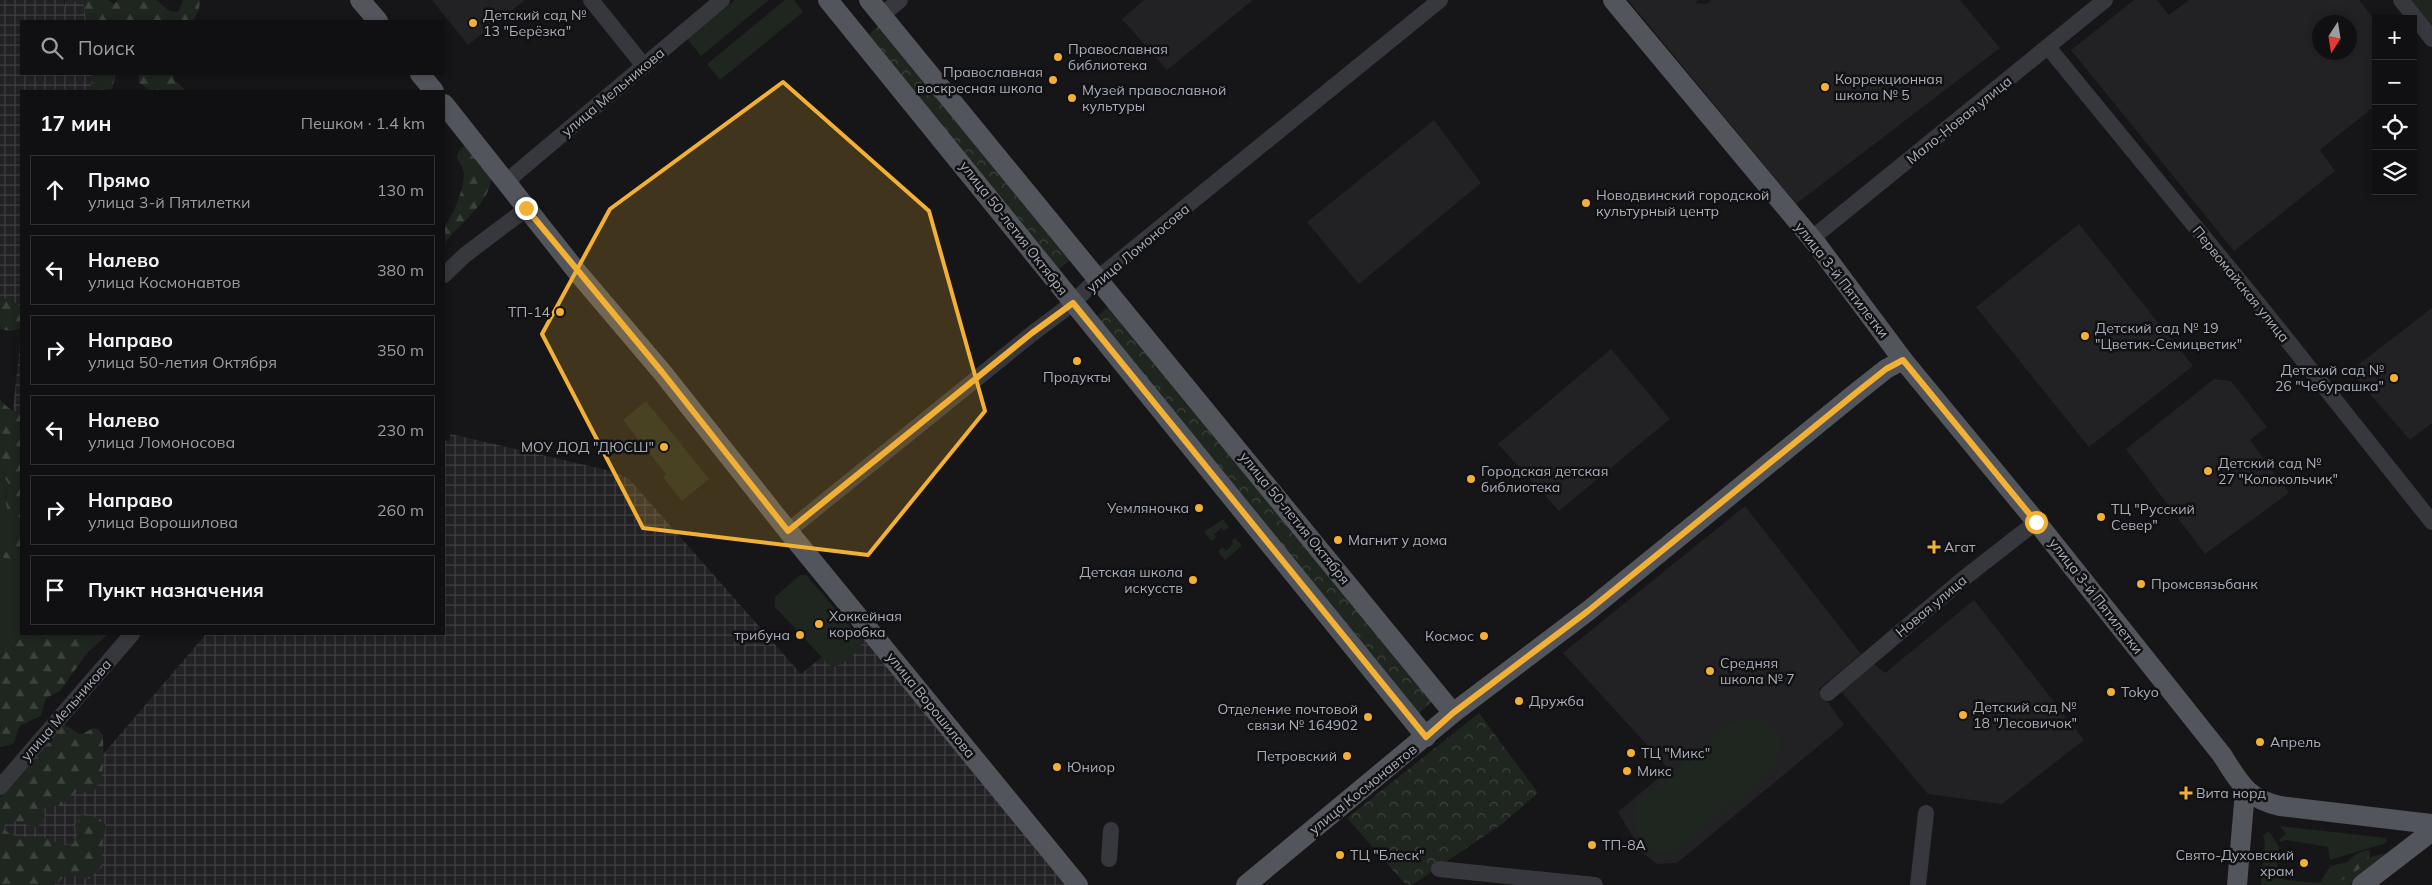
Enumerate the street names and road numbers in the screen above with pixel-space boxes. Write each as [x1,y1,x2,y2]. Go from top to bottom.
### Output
street label: улица Мельникова [558,44,668,140]
street label: Мало-Новая улица [1903,72,2015,168]
street label: улица 50-летия Октября [956,157,1072,299]
street label: улица Ломоносова [1083,200,1193,296]
street label: улица 3-й Пятилетки [1791,218,1893,342]
street label: Первомайская улица [2189,222,2293,346]
street label: улица 50-летия Октября [1236,448,1354,588]
street label: улица 3-й Пятилетки [2045,534,2147,658]
street label: Новая улица [1892,571,1970,641]
street label: улица Ворошилова [883,648,979,762]
street label: улица Мельникова [17,655,115,765]
street label: улица Космонавтов [1305,740,1421,838]

